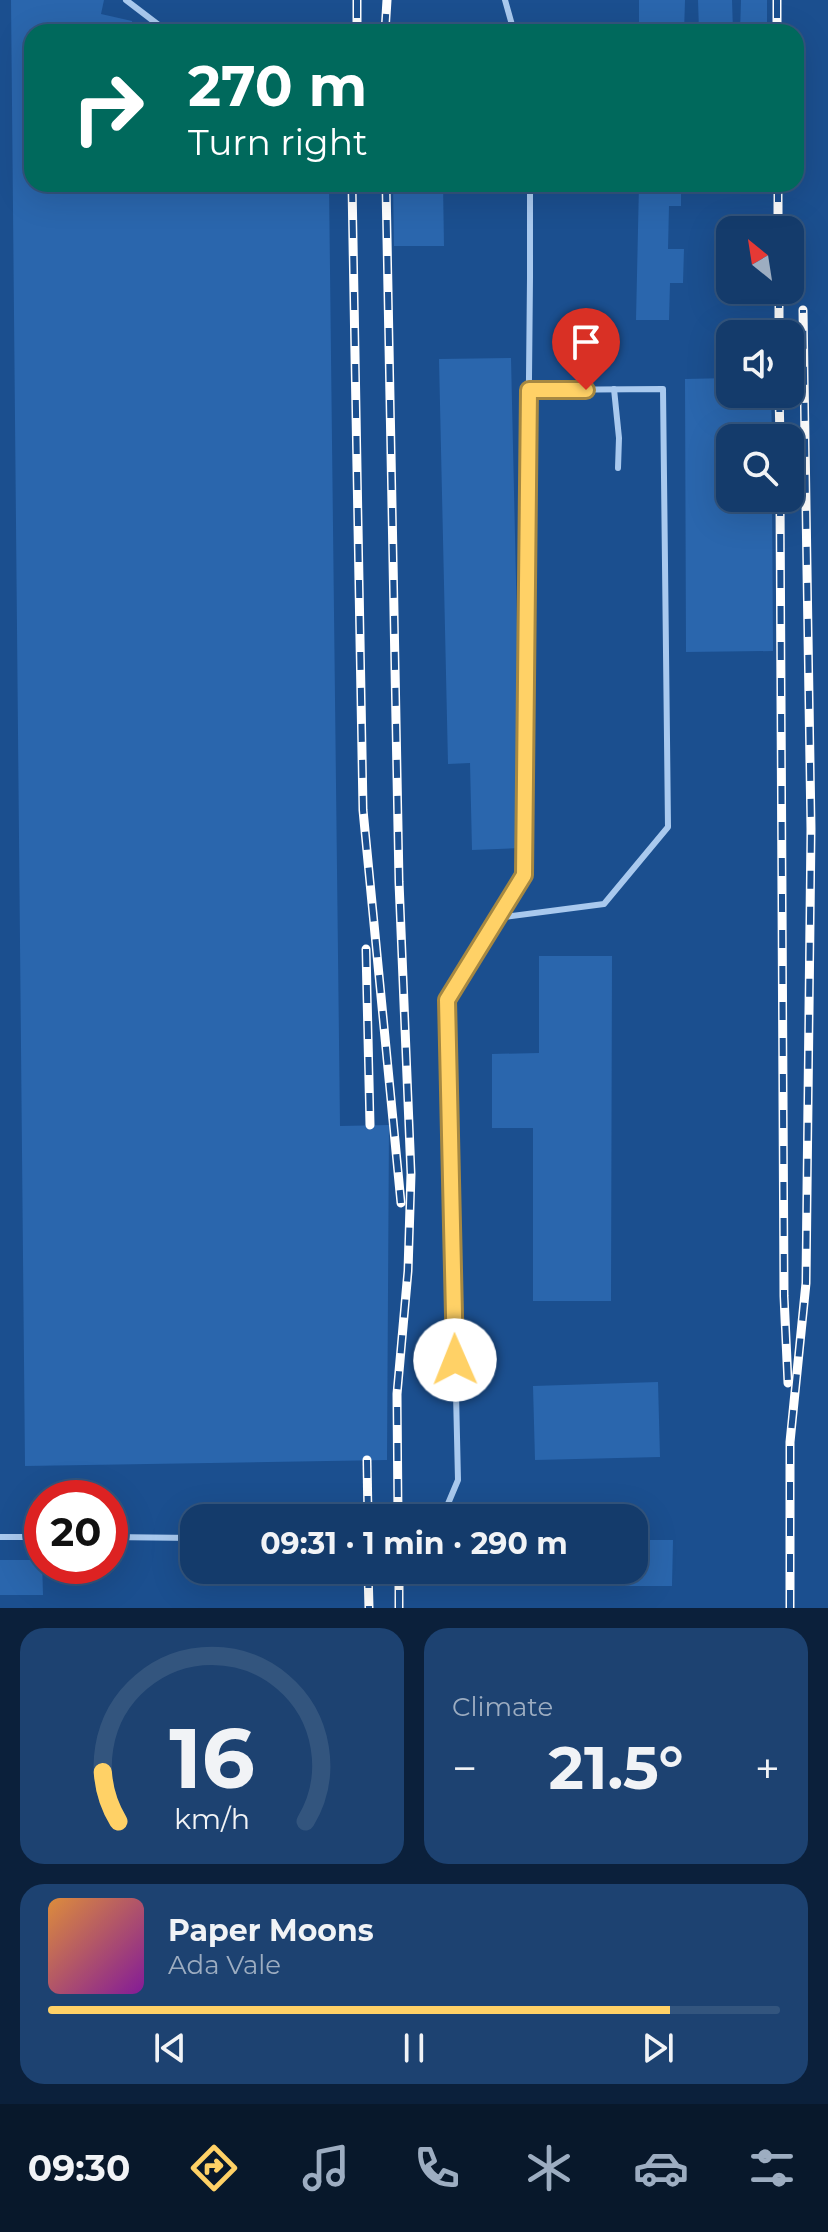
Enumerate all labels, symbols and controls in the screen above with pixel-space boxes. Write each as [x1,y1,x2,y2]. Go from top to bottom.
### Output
text: 270 m [188,52,367,120]
icon: right [56,56,160,160]
text: Turn right [188,120,368,164]
north arrow [716,216,804,304]
map controls [716,216,804,512]
pin [552,308,620,390]
icon: arrive [564,320,608,364]
button: sound [716,320,804,408]
button: search [716,424,804,512]
position arrow [413,1318,497,1402]
speed limit sign: 20 [24,1480,128,1584]
text: 09:31 · 1 min · 290 m [260,1525,568,1562]
text: Climate [452,1691,553,1723]
text: 16 [169,1707,255,1809]
text: 21.5° [548,1731,684,1804]
text: − [452,1741,477,1795]
text: + [755,1741,780,1795]
text: km/h [174,1801,250,1836]
text: Paper Moons [168,1912,374,1949]
text: Ada Vale [168,1949,281,1981]
icon: previous [148,2026,192,2070]
icon: pause [392,2026,436,2070]
icon: next [636,2026,680,2070]
icon: directions [186,2140,242,2196]
icon: music [298,2140,354,2196]
icon: phone [409,2140,465,2196]
icon: climate [521,2140,577,2196]
icon: car [633,2140,689,2196]
icon: filters [744,2140,800,2196]
text: 09:30 [28,2146,130,2190]

